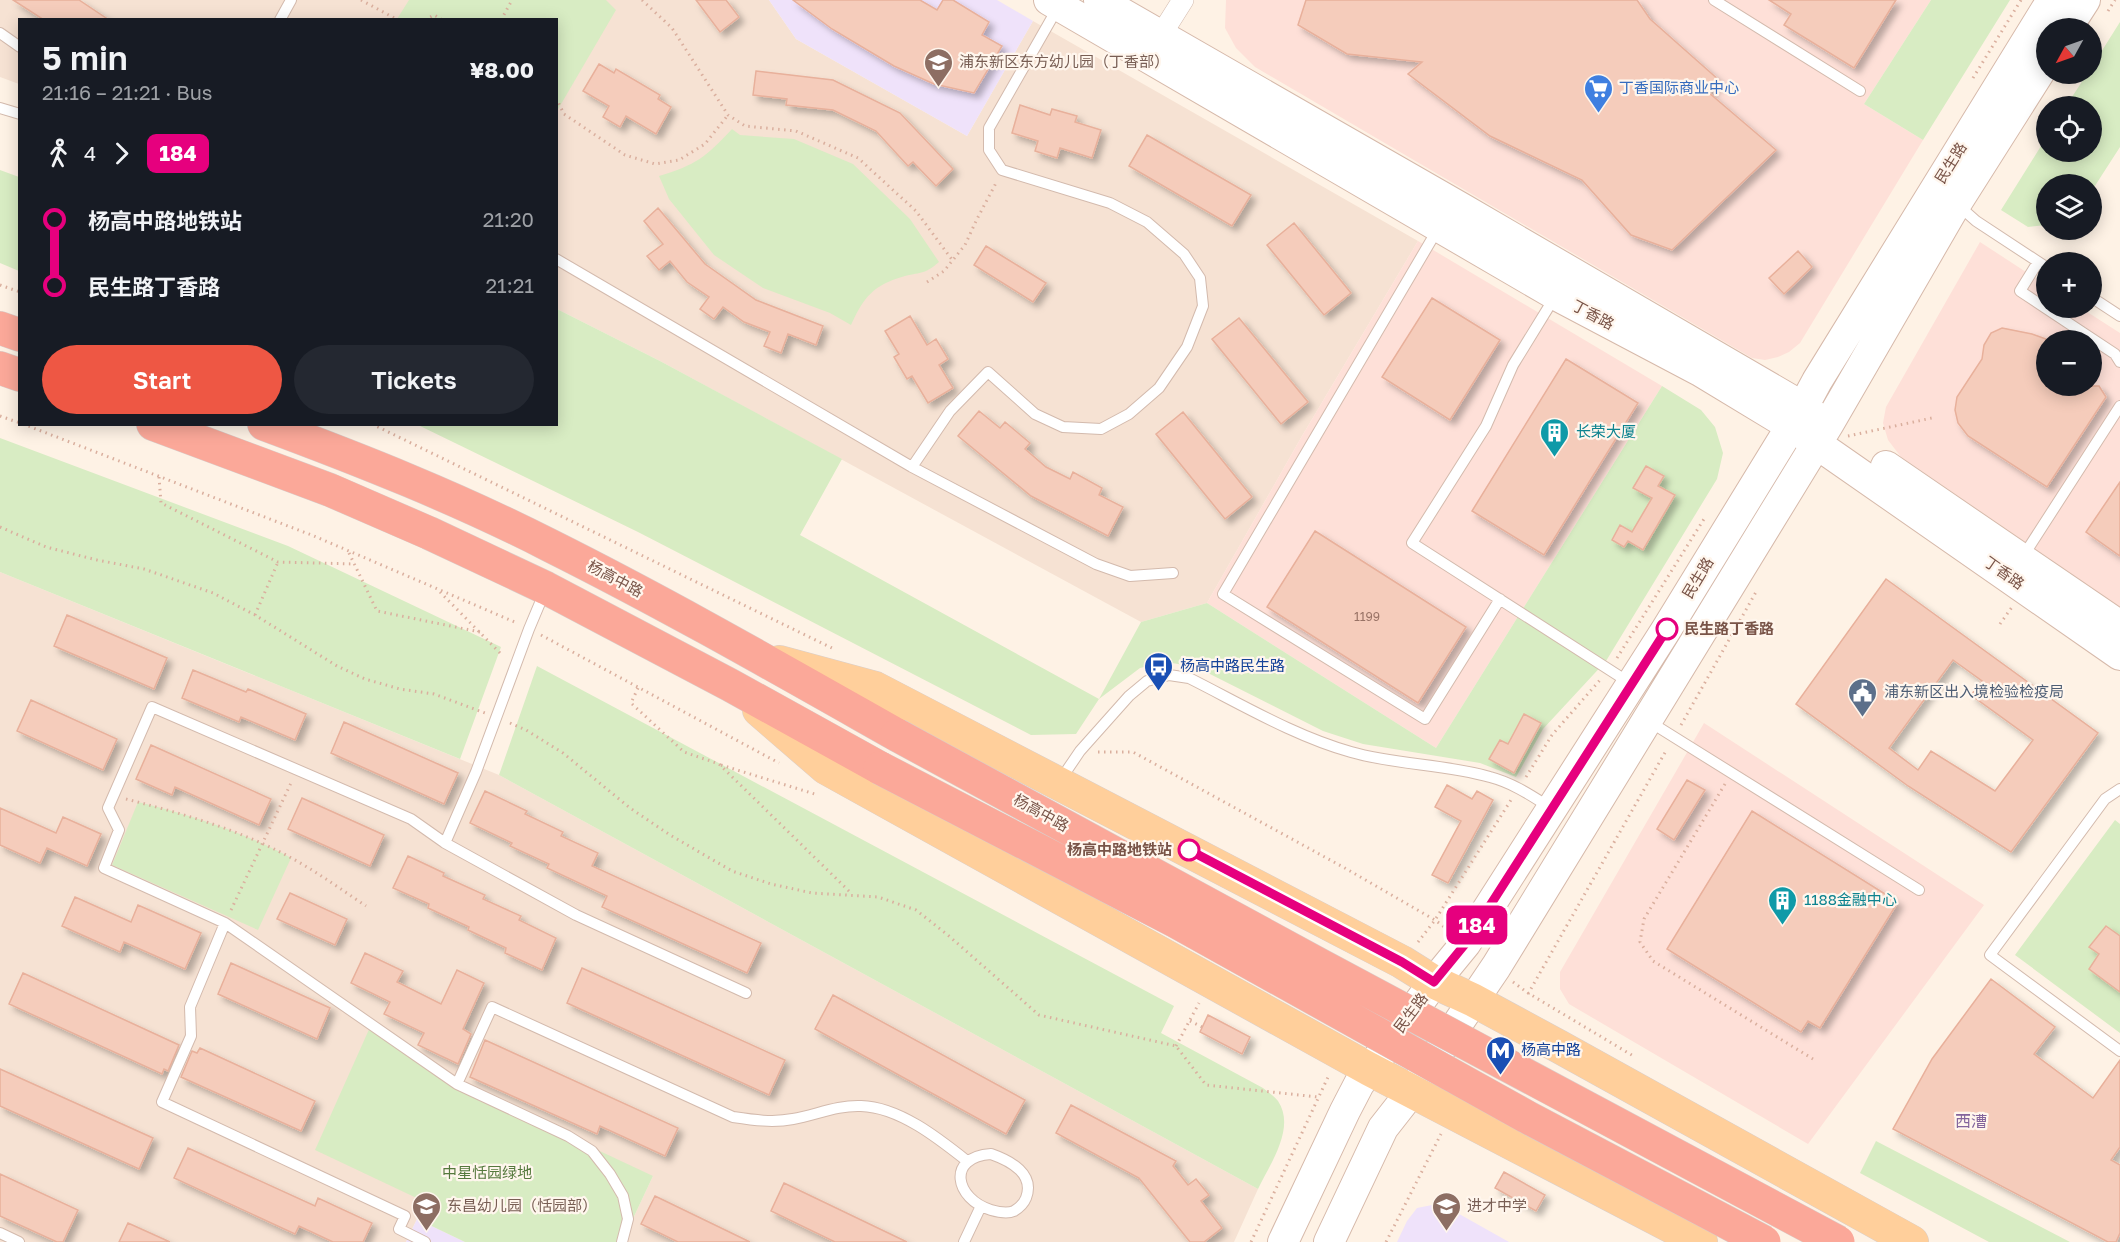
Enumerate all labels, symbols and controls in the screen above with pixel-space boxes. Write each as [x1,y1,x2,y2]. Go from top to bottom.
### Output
north arrow [2036,18,2102,84]
map controls [2036,18,2102,396]
text: 5 min [42,38,128,77]
school or university icon: 浦东新区东方幼儿园（丁香部） [922,46,954,88]
place label: 浦东新区东方幼儿园（丁香部） [959,52,1169,70]
text: ¥8.00 [470,56,534,83]
supermarket icon: 丁香国际商业中心 [1582,72,1614,114]
place label: 丁香国际商业中心 [1619,78,1739,96]
text: 21:16 – 21:21 · Bus [42,80,212,104]
button: locate [2036,96,2102,162]
icon: walk [42,137,75,170]
icon: forward [105,137,138,170]
street label: 民生路 [1931,139,1970,186]
text: 184 [159,140,197,166]
text: 4 [84,141,96,165]
button: layers [2036,174,2102,240]
text: 杨高中路地铁站 [88,207,242,234]
text: 21:20 [483,207,534,231]
button: + [2036,252,2102,318]
text: 民生路丁香路 [88,273,220,300]
text: 21:21 [485,273,534,297]
street label: 丁香路 [1569,296,1618,333]
button: − [2036,330,2102,396]
button: Start [42,345,282,414]
button: Tickets [294,345,534,414]
building icon: 长荣大厦 [1539,416,1571,458]
place label: 长荣大厦 [1576,422,1636,440]
street label: 丁香路 [1981,552,2028,592]
street label: 民生路 [1678,554,1716,601]
street label: 杨高中路 [585,556,646,600]
house number: 1199 [1354,609,1380,624]
marker: 民生路丁香路 [1656,618,1678,640]
place label: 民生路丁香路 [1684,619,1774,637]
bus stop icon: 杨高中路民生路 [1143,650,1175,692]
place label: 杨高中路民生路 [1180,656,1285,674]
public building icon: 浦东新区出入境检验检疫局 [1847,676,1879,718]
place label: 浦东新区出入境检验检疫局 [1884,682,2064,700]
street label: 杨高中路 [1011,790,1072,835]
marker: 杨高中路地铁站 [1178,839,1200,861]
place label: 杨高中路地铁站 [1067,840,1172,858]
building icon: 1188金融中心 [1767,884,1799,926]
place label: 1188金融中心 [1804,890,1897,908]
line badge: 184 [1442,906,1512,944]
text: 184 [1458,912,1496,938]
street label: 民生路 [1389,989,1431,1036]
metro station icon: 杨高中路 [1484,1034,1516,1076]
place label: 杨高中路 [1521,1040,1581,1058]
district label: 西漕 [1955,1111,1987,1131]
park label: 中星恬园绿地 [442,1163,532,1181]
school or university icon: 东昌幼儿园（恬园部） [410,1190,442,1232]
school or university icon: 进才中学 [1430,1190,1462,1232]
place label: 东昌幼儿园（恬园部） [447,1196,597,1214]
place label: 进才中学 [1467,1196,1527,1214]

